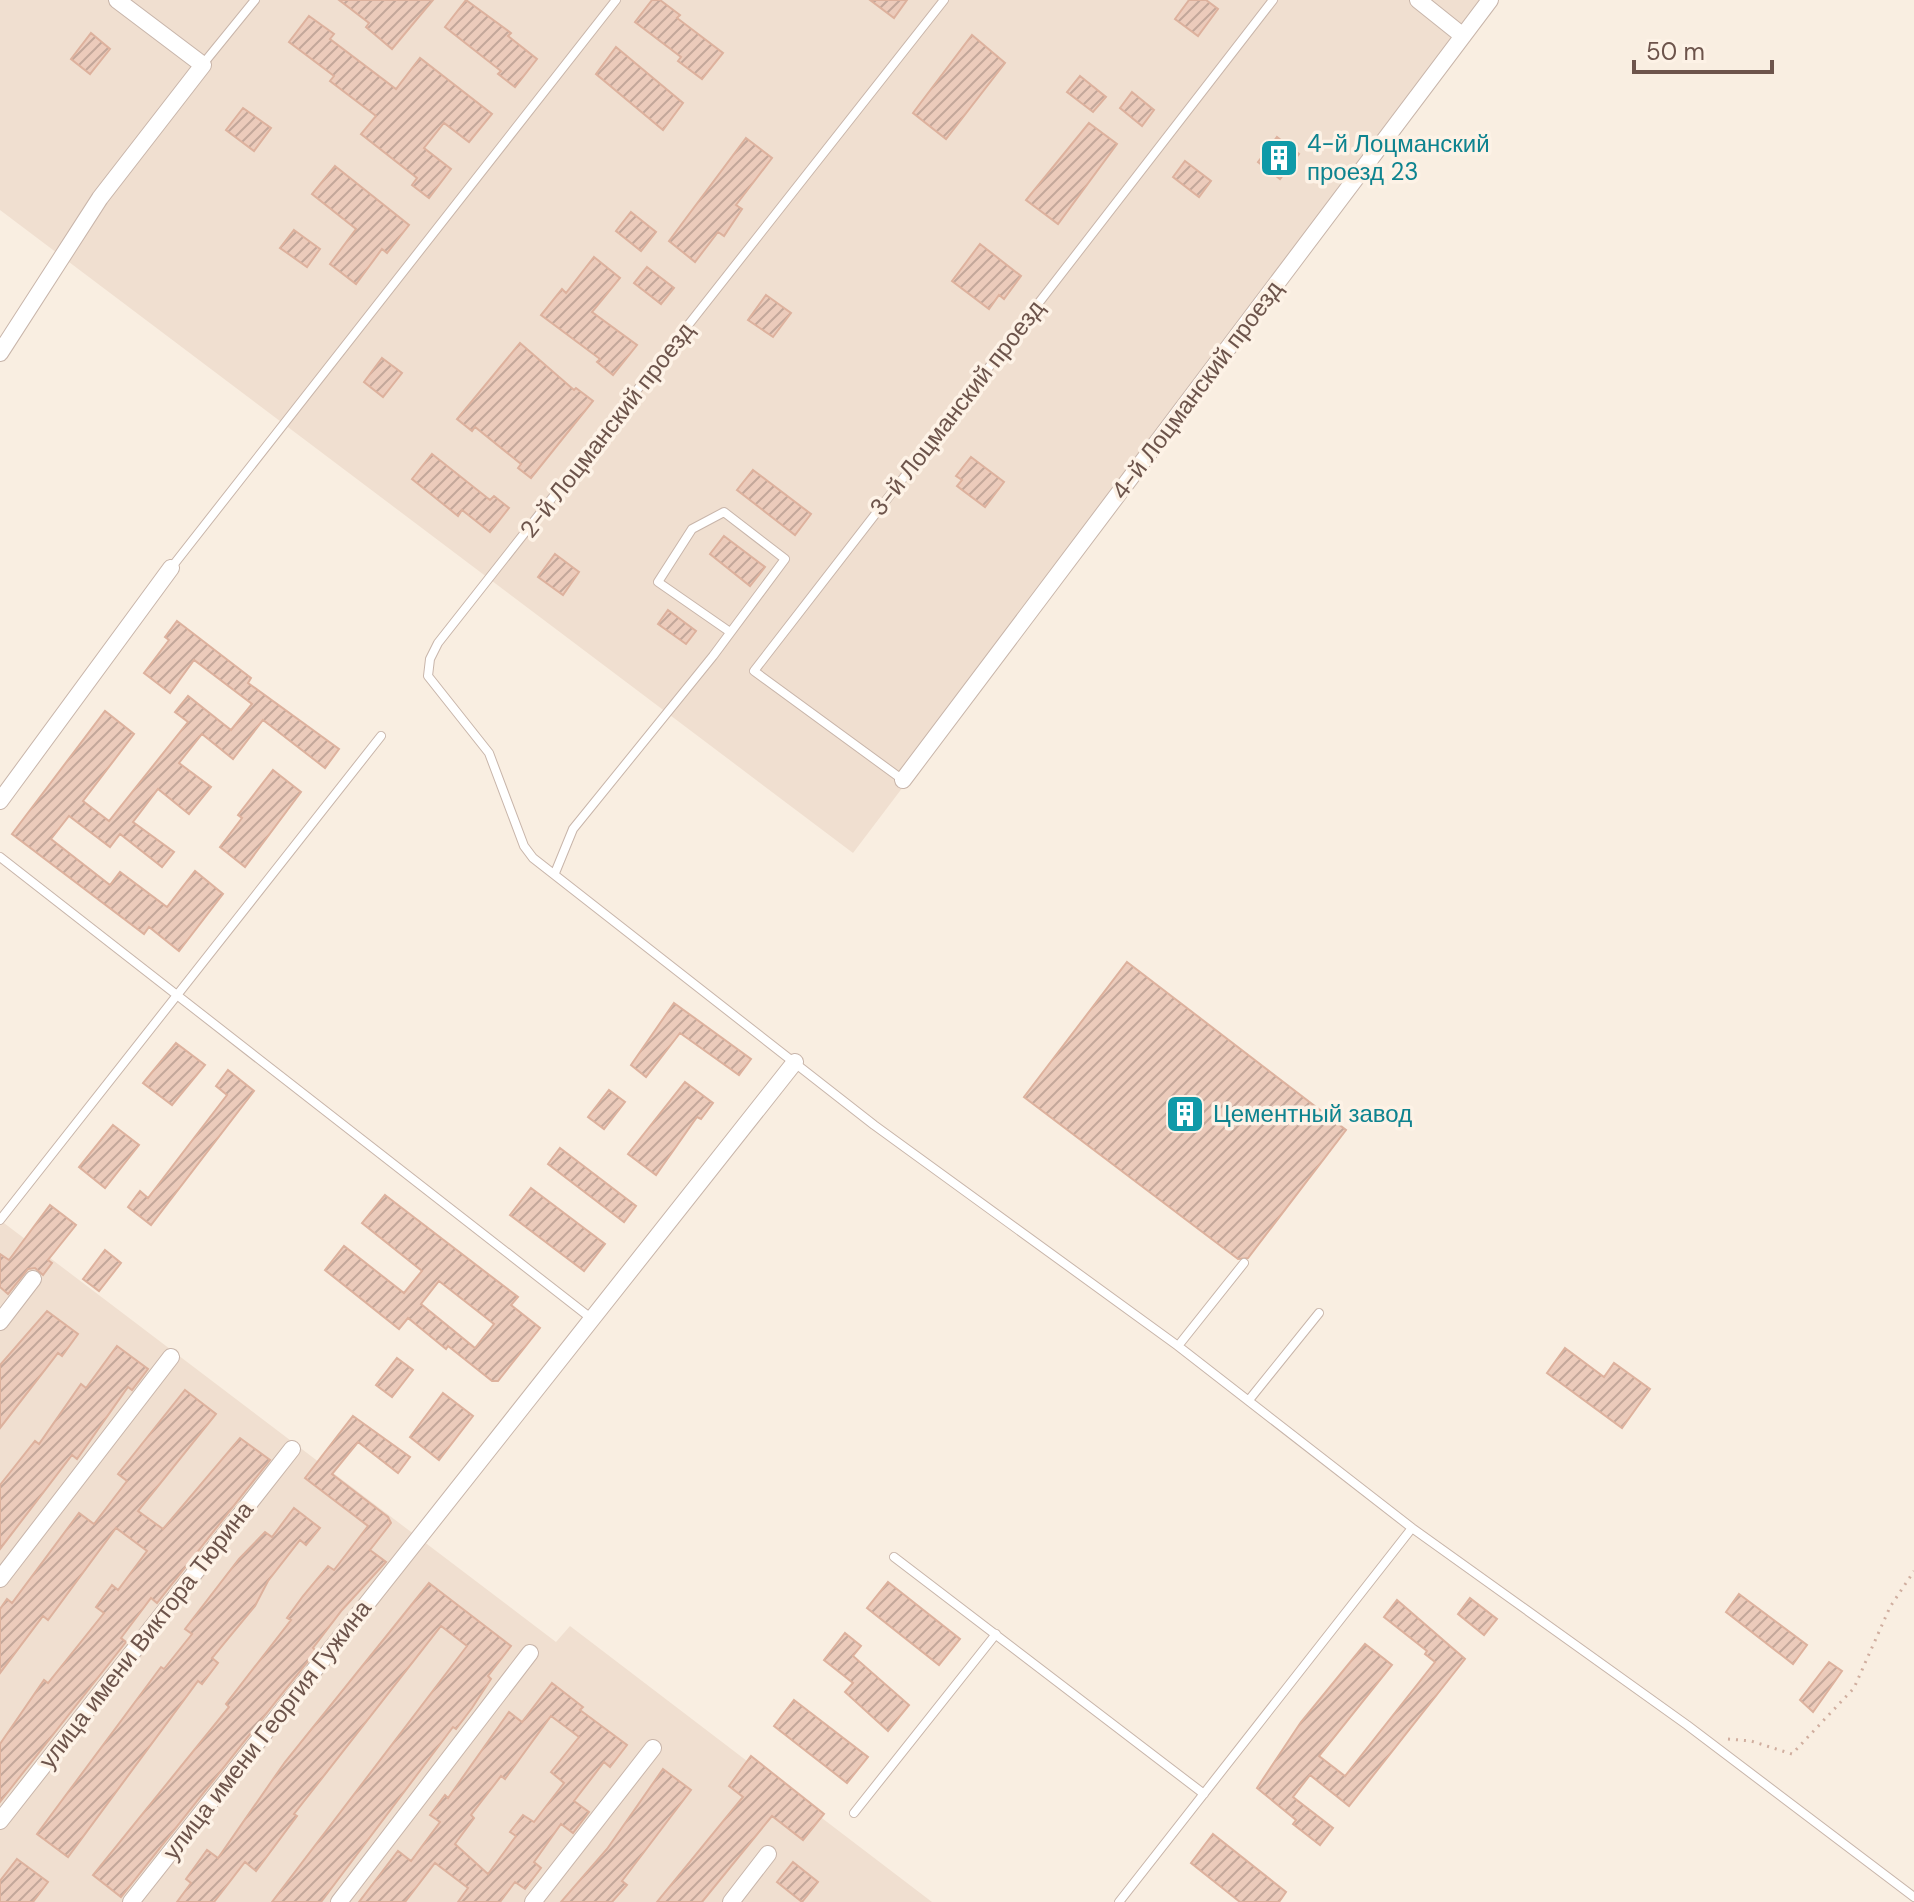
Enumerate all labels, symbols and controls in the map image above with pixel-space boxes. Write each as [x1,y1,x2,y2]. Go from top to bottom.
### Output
scale bar [1634,24,1772,74]
text: 50 m [1646,36,1705,67]
place label: 4-й Лоцманский проезд 23 [1307,128,1490,187]
building icon: 4-й Лоцманский проезд 23 [1258,137,1300,179]
street label: 4-й Лоцманский проезд [1104,274,1289,505]
street label: 3-й Лоцманский проезд [863,294,1051,522]
street label: 2-й Лоцманский проезд [513,316,700,544]
building icon: Цементный завод [1164,1093,1206,1135]
place label: Цементный завод [1213,1098,1412,1129]
street label: улица имени Виктора Тюрина [32,1494,260,1775]
street label: улица имени Георгия Гужина [155,1593,378,1866]

